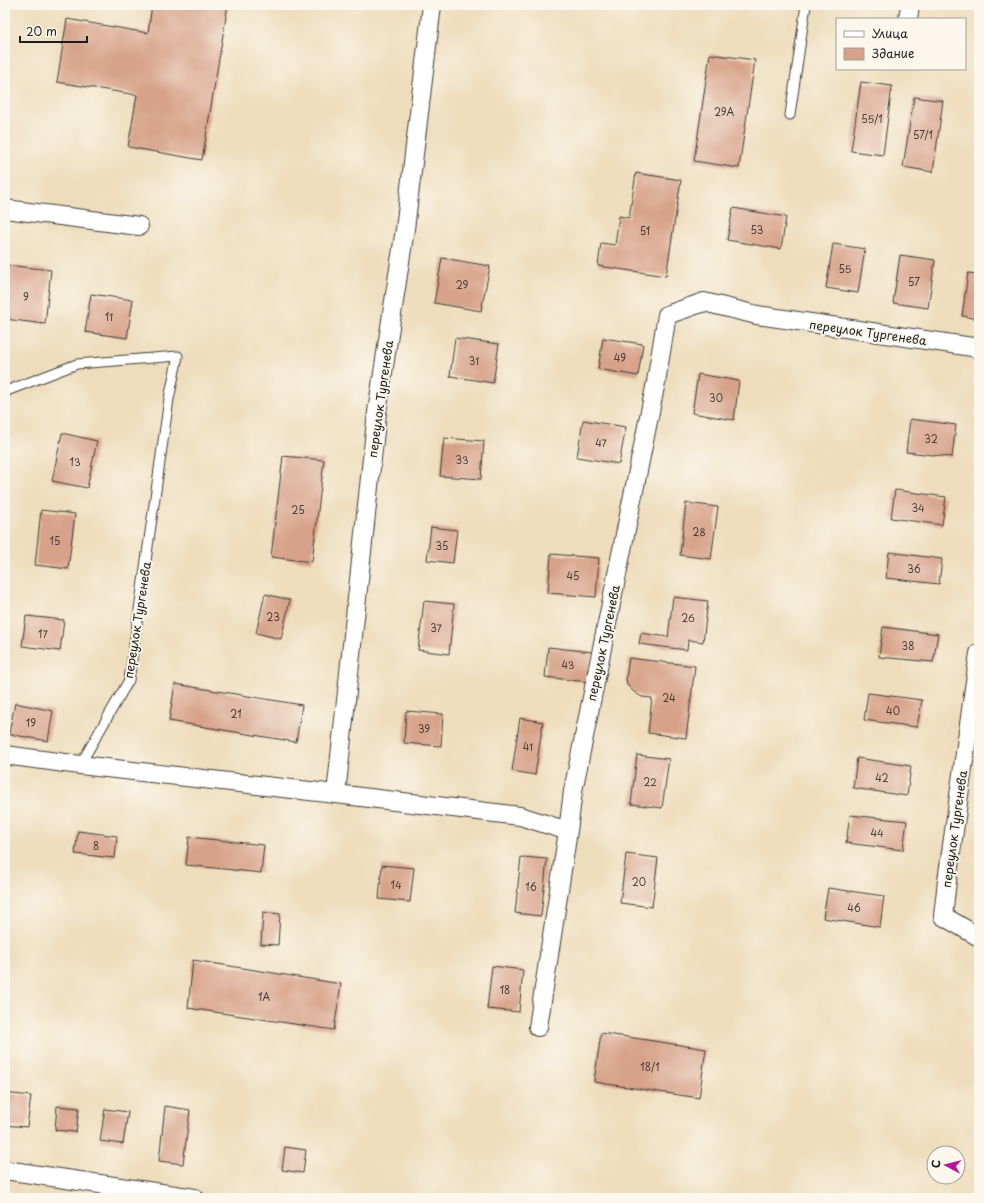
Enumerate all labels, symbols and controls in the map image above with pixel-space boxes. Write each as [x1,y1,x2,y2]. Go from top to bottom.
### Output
scale bar [20,18,87,44]
legend [836,18,966,70]
text: 20 m [26,22,57,40]
text: Улица [872,24,908,42]
text: Здание [872,44,914,62]
house number: 29А [714,104,734,119]
house number: 55/1 [861,111,883,126]
house number: 57/1 [913,127,933,142]
house number: 53 [751,222,763,237]
house number: 51 [640,223,650,238]
house number: 55 [839,261,852,276]
house number: 57 [908,274,920,289]
house number: 29 [456,277,469,292]
house number: 9 [23,289,29,304]
house number: 11 [105,309,113,324]
street label: переулок Тургенева [808,315,928,349]
street label: переулок Тургенева [363,339,397,459]
house number: 49 [614,350,626,365]
house number: 31 [469,353,479,368]
house number: 30 [709,390,723,405]
house number: 32 [924,431,938,446]
house number: 47 [595,435,608,450]
house number: 33 [455,452,469,467]
house number: 13 [69,454,81,469]
house number: 34 [911,500,925,515]
house number: 25 [291,502,305,517]
house number: 28 [692,524,706,539]
house number: 15 [50,533,60,548]
house number: 35 [436,538,448,553]
street label: переулок Тургенева [119,560,155,680]
house number: 36 [907,561,921,576]
house number: 45 [567,568,579,583]
street label: переулок Тургенева [582,583,624,703]
house number: 23 [266,609,280,624]
house number: 26 [681,610,695,625]
house number: 37 [430,620,443,635]
house number: 17 [38,626,49,641]
house number: 38 [902,638,914,653]
house number: 43 [562,657,575,672]
house number: 24 [662,690,676,705]
house number: 40 [886,703,900,718]
house number: 21 [230,706,242,721]
house number: 19 [26,715,36,730]
house number: 39 [418,721,430,736]
house number: 41 [523,739,533,754]
street label: переулок Тургенева [937,769,971,889]
house number: 42 [875,770,889,785]
house number: 22 [643,774,657,789]
house number: 44 [870,825,884,840]
house number: 8 [93,838,99,853]
house number: 20 [632,874,646,889]
house number: 14 [390,877,402,892]
house number: 16 [525,879,537,894]
house number: 46 [847,900,861,915]
house number: 18 [500,982,510,997]
house number: 1А [258,989,270,1004]
house number: 18/1 [640,1059,660,1074]
north arrow [926,1145,966,1185]
text: С [927,1159,945,1169]

